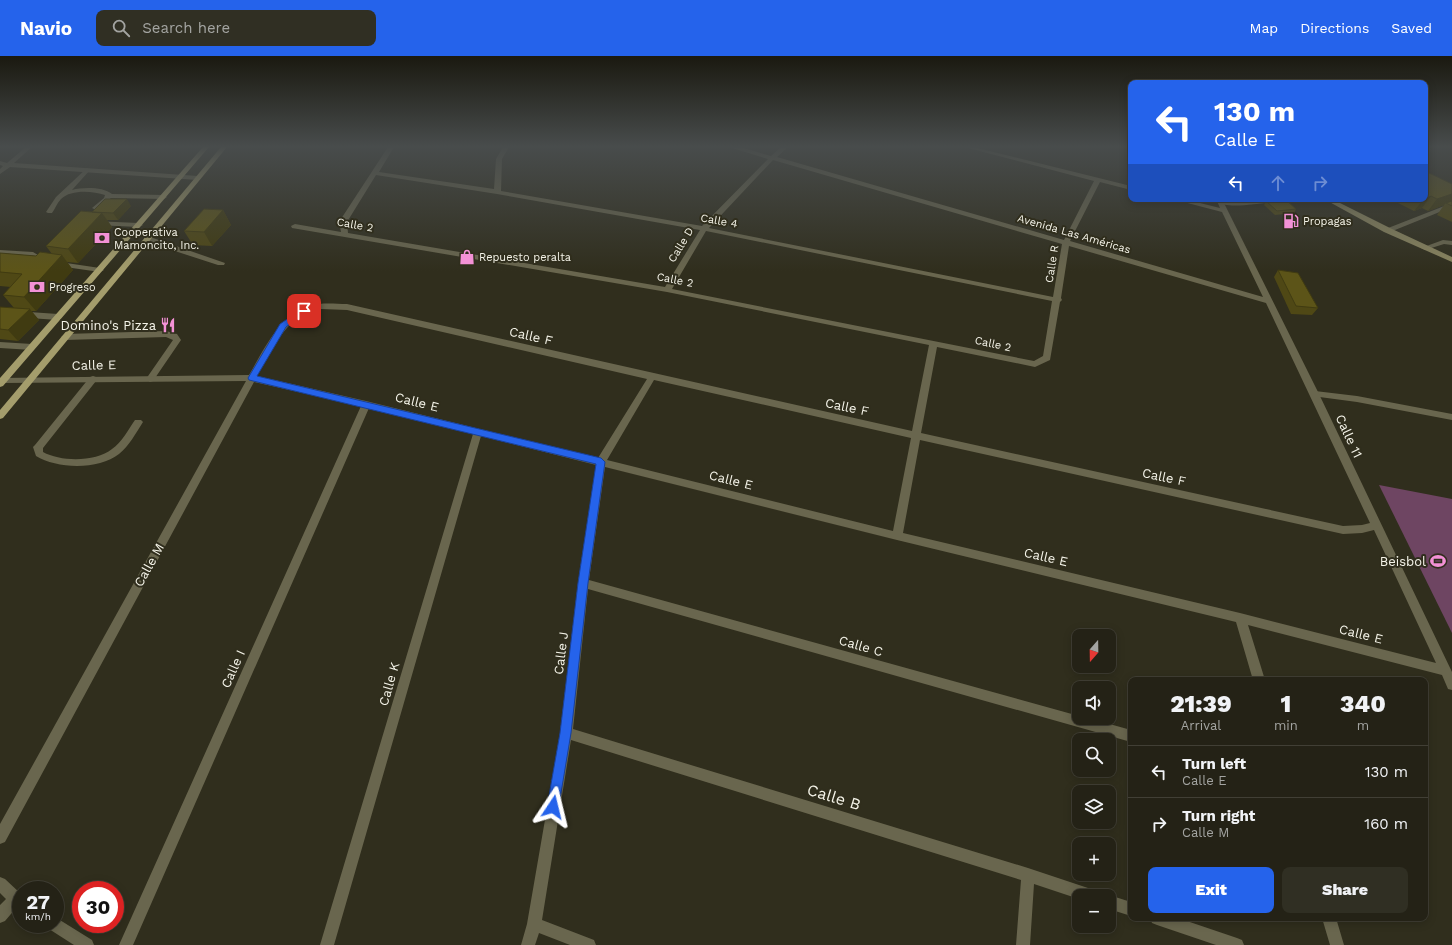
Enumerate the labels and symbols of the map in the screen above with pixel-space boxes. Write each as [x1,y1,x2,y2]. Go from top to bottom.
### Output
street label: Calle 4 [699,211,739,231]
street label: Avenida Las Américas [1016,212,1132,256]
fuel station icon: Propagas [1282,212,1300,230]
street label: Calle 2 [336,215,374,235]
place label: Propagas [1303,215,1352,228]
street label: Calle D [666,225,697,265]
place label: Cooperativa Mamoncito, Inc. [114,226,199,252]
bank icon: Cooperativa Mamoncito, Inc. [93,229,111,247]
street label: Calle R [1043,244,1061,284]
shop icon: Repuesto peralta [458,248,476,266]
place label: Repuesto peralta [479,251,571,264]
street label: Calle 2 [656,270,694,290]
bank icon: Progreso [28,278,46,296]
place label: Progreso [49,281,96,294]
pin [287,294,321,328]
restaurant icon: Domino's Pizza [159,316,177,334]
place label: Domino's Pizza [61,318,157,333]
street label: Calle F [508,324,554,348]
street label: Calle 2 [974,334,1012,354]
street label: Calle E [72,357,116,373]
street label: Calle E [394,389,440,415]
street label: Calle F [824,395,870,419]
street label: Calle 11 [1332,412,1366,460]
street label: Calle F [1141,465,1187,489]
street label: Calle E [708,467,754,493]
street label: Calle M [131,541,167,589]
street label: Calle E [1023,545,1069,569]
sports icon: Beisbol [1429,552,1447,570]
place label: Beisbol [1380,554,1426,569]
street label: Calle E [1338,621,1384,647]
north arrow [1072,629,1116,673]
street label: Calle J [551,631,571,675]
street label: Calle C [837,633,885,659]
street label: Calle I [218,648,248,690]
street label: Calle K [376,660,402,708]
street label: Calle B [805,780,863,814]
position arrow [532,786,574,828]
speed limit sign: 30 [72,881,124,933]

